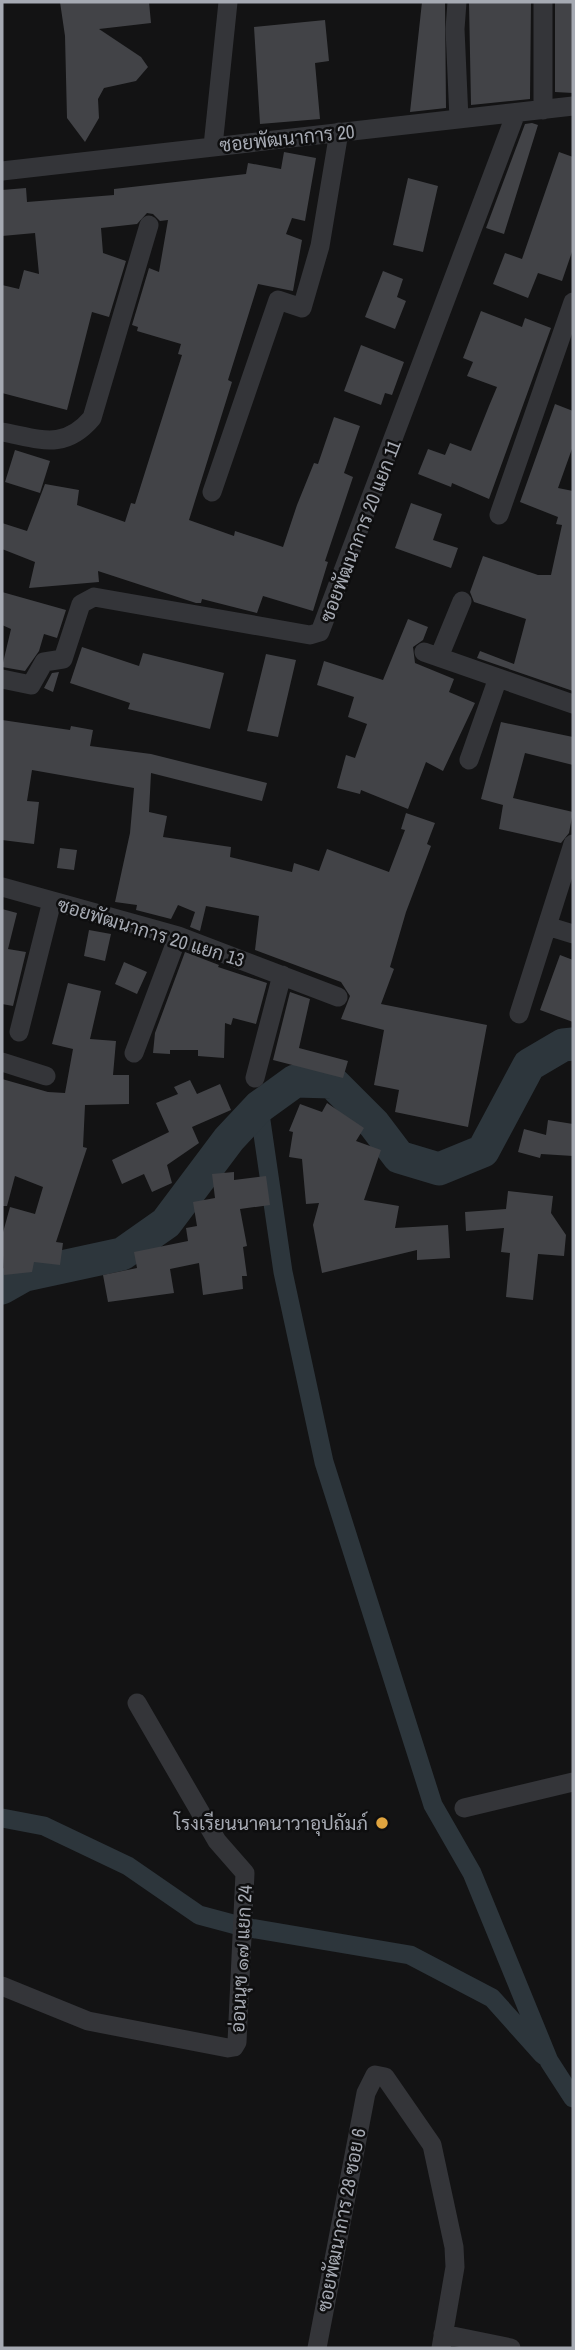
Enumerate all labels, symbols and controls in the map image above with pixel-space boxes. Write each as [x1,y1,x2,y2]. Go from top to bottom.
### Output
street label: ซอยพัฒนาการ 20 [218,118,356,158]
street label: ซอยพัฒนาการ 20 แยก 11 [313,436,407,626]
street label: ซอยพัฒนาการ 20 แยก 13 [54,891,248,973]
place label: โรงเรียนนาคนาวาอุปถัมภ์ [173,1810,368,1836]
marker: โรงเรียนนาคนาวาอุปถัมภ์ [374,1815,390,1831]
street label: อ่อนนุช ๑๗ แยก 24 [224,1884,258,2034]
street label: ซอยพัฒนาการ 28 ซอย 6 [310,2126,372,2314]

